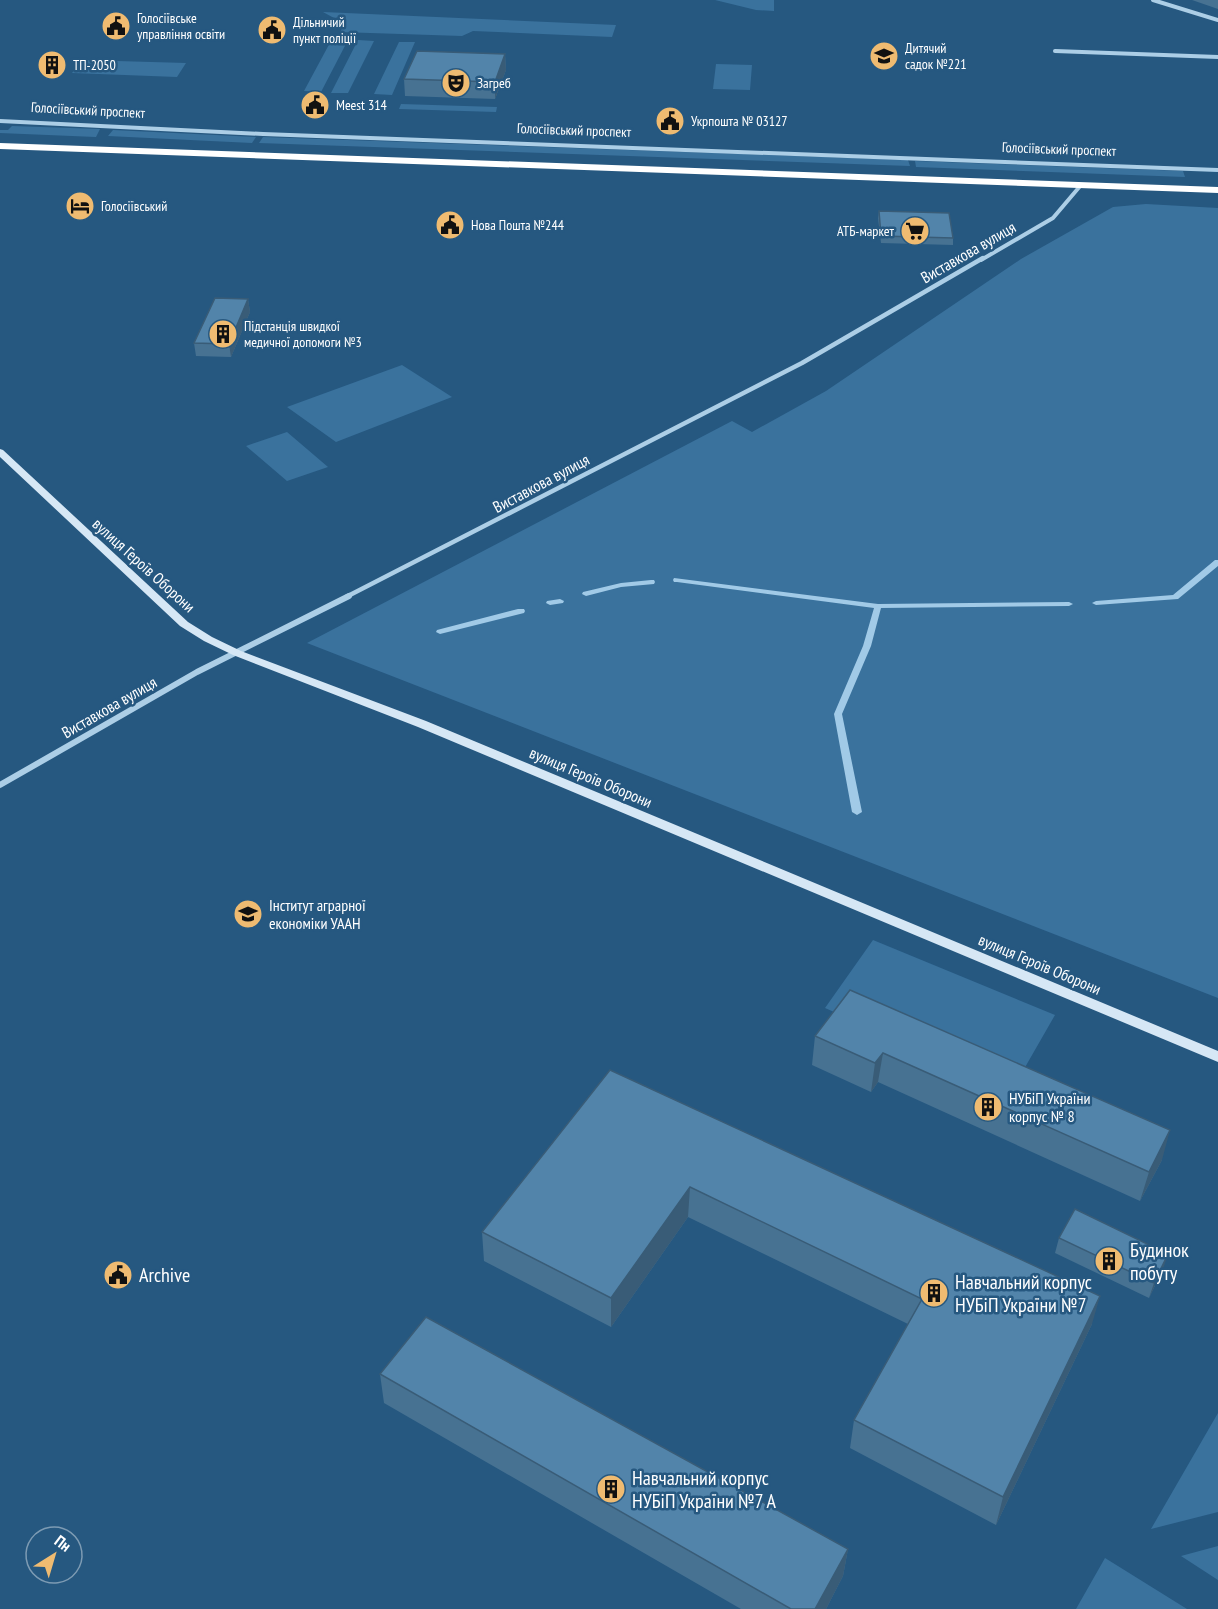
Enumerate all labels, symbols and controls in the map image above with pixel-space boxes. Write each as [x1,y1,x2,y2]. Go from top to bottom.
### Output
place label: Голосіївське управління освіти [137,9,225,43]
public building icon: Голосіївське управління освіти [100,10,132,42]
place label: Дільничий пункт поліції [293,13,356,47]
public building icon: Дільничий пункт поліції [256,14,288,46]
place label: Дитячий садок №221 [905,39,967,73]
school or university icon: Дитячий садок №221 [868,40,900,72]
building icon: ТП-2050 [36,49,68,81]
place label: ТП-2050 [73,56,116,74]
theatre icon: Загреб [440,67,472,99]
place label: Загреб [477,74,511,92]
public building icon: Meest 314 [299,89,331,121]
place label: Meest 314 [336,96,388,114]
street label: Голосіївський проспект [30,98,146,122]
public building icon: Укрпошта № 03127 [654,105,686,137]
place label: Укрпошта № 03127 [691,112,788,130]
street label: Голосіївський проспект [517,119,632,141]
street label: Голосіївський проспект [1002,138,1117,160]
hotel icon: Голосіївський [64,190,96,222]
place label: Голосіївський [101,197,167,215]
public building icon: Нова Пошта №244 [434,209,466,241]
supermarket icon: АТБ-маркет [899,215,931,247]
place label: Нова Пошта №244 [471,216,565,234]
street label: Виставкова вулиця [917,217,1019,287]
place label: АТБ-маркет [837,222,895,240]
place label: Підстанція швидкої медичної допомоги №3 [244,317,362,351]
building icon: Підстанція швидкої медичної допомоги №3 [207,318,239,350]
street label: Виставкова вулиця [489,449,593,517]
street label: вулиця Героїв Оборони [89,514,199,616]
street label: Виставкова вулиця [58,672,160,742]
street label: вулиця Героїв Оборони [527,742,655,812]
place label: Інститут аграрної економіки УААН [269,895,366,933]
school or university icon: Інститут аграрної економіки УААН [232,898,264,930]
street label: вулиця Героїв Оборони [976,929,1104,999]
place label: НУБіП України корпус № 8 [1009,1088,1091,1126]
building icon: НУБіП України корпус № 8 [972,1091,1004,1123]
place label: Будинок побуту [1130,1237,1189,1286]
building icon: Будинок побуту [1093,1245,1125,1277]
public building icon: Archive [102,1259,134,1291]
place label: Archive [139,1262,190,1288]
place label: Навчальний корпус НУБіП України №7 [955,1269,1092,1318]
building icon: Навчальний корпус НУБіП України №7 [918,1277,950,1309]
place label: Навчальний корпус НУБіП України №7 А [632,1465,776,1514]
building icon: Навчальний корпус НУБіП України №7 А [595,1473,627,1505]
north arrow [24,1525,84,1585]
text: Пн [51,1530,75,1556]

